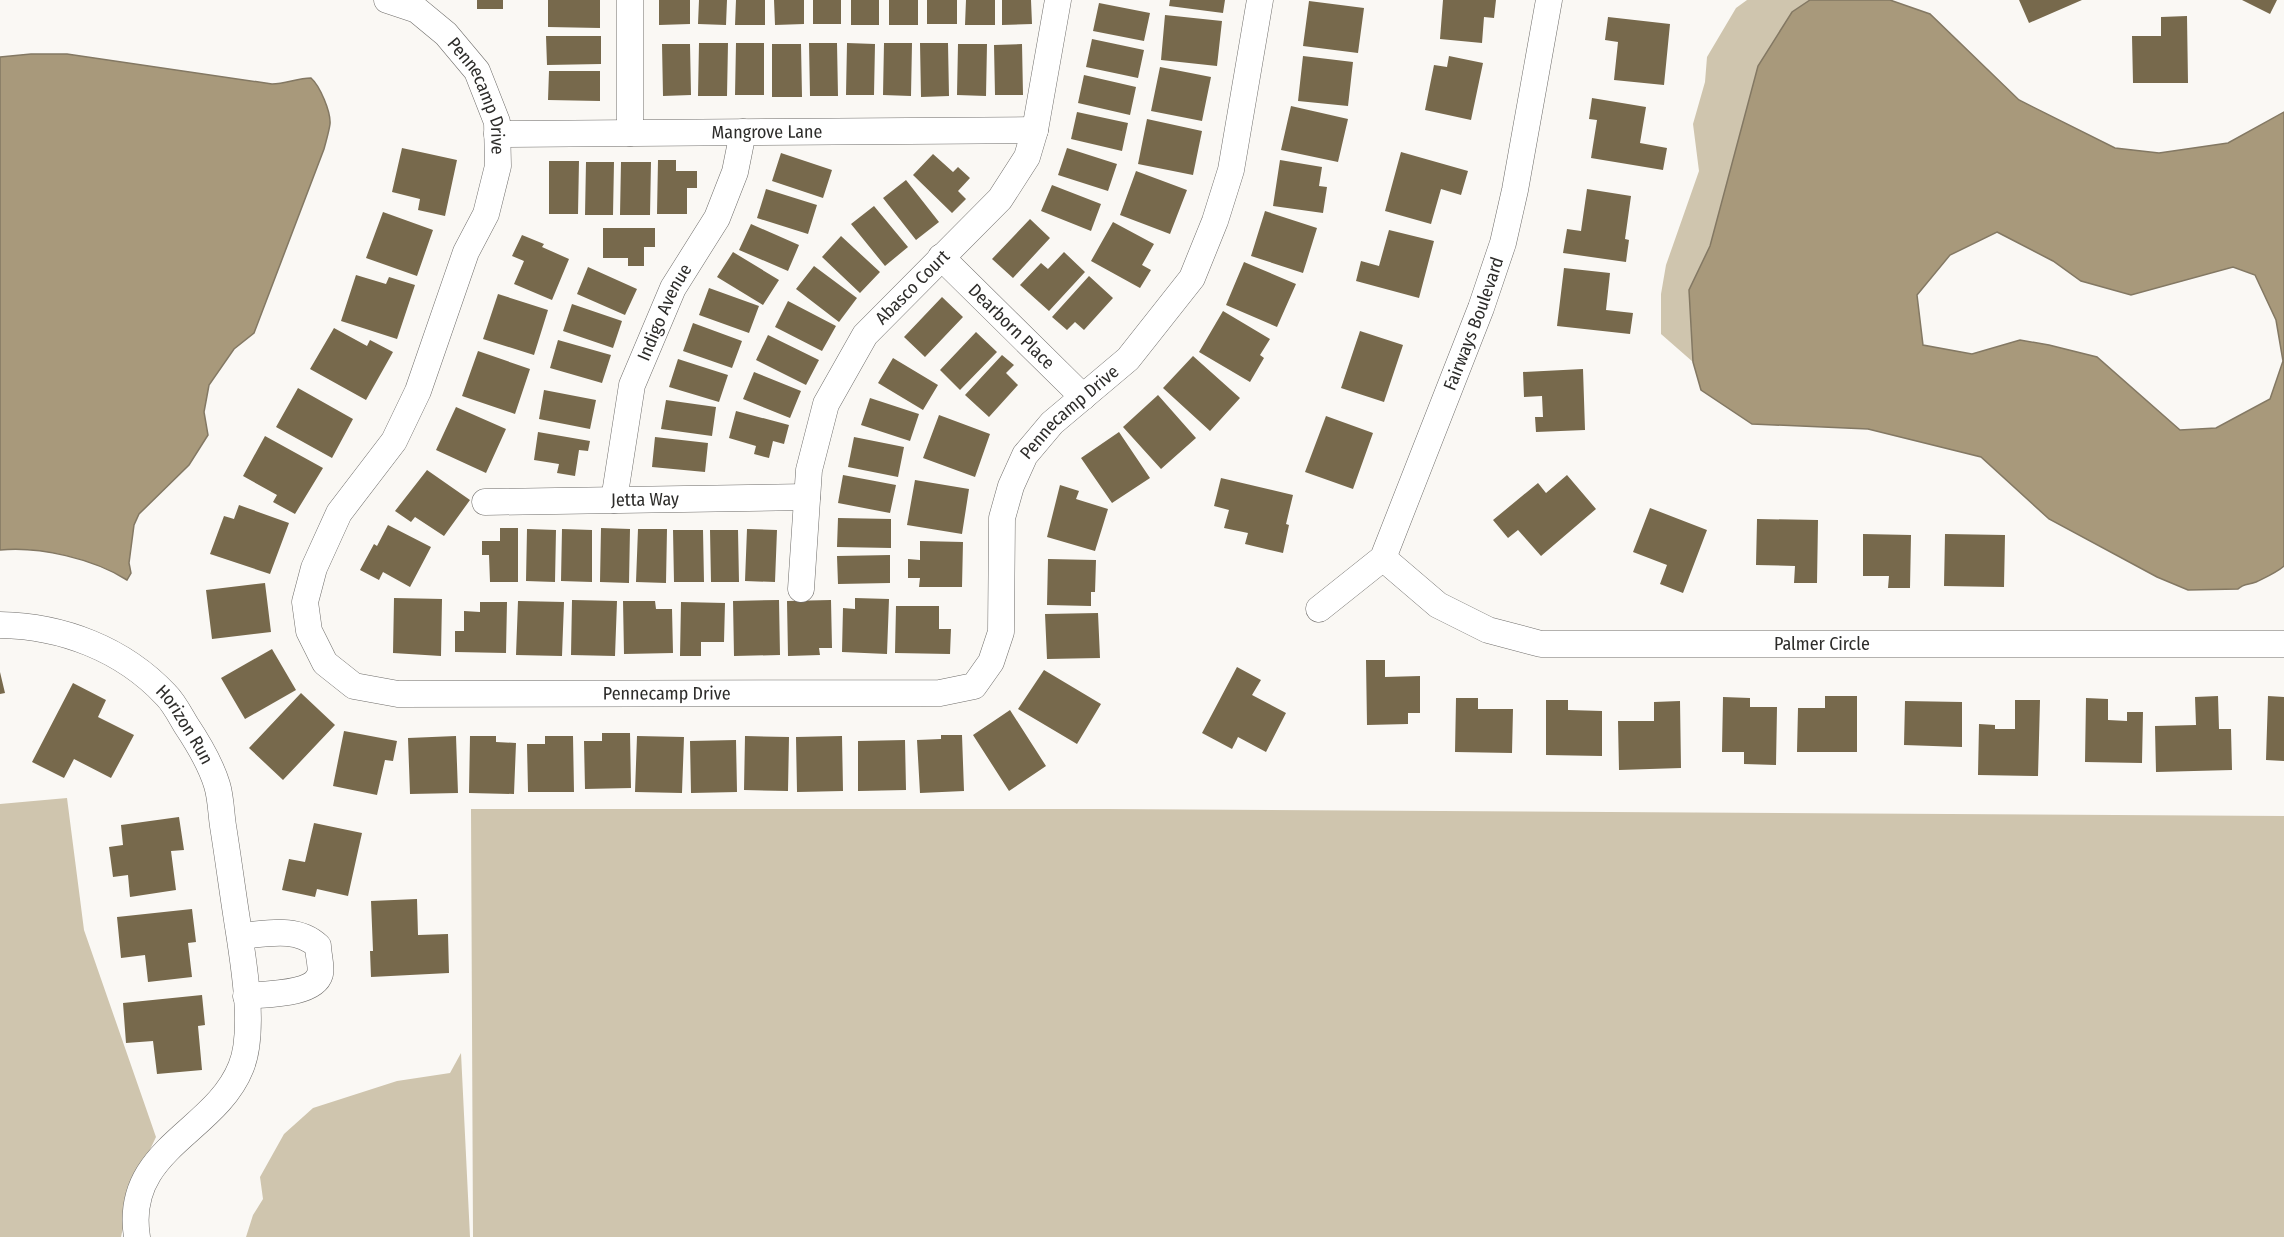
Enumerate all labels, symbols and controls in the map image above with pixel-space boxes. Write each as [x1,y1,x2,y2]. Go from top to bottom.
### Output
street label: Pennecamp Drive [443,33,509,155]
street label: Mangrove Lane [711,121,823,143]
street label: Abasco Court [871,245,954,329]
street label: Fairways Boulevard [1439,254,1508,394]
street label: Indigo Avenue [633,260,696,364]
street label: Dearborn Place [964,279,1059,374]
street label: Pennecamp Drive [1015,361,1123,464]
street label: Jetta Way [611,488,679,511]
street label: Palmer Circle [1774,633,1870,655]
street label: Horizon Run [151,680,218,768]
street label: Pennecamp Drive [603,682,731,705]

